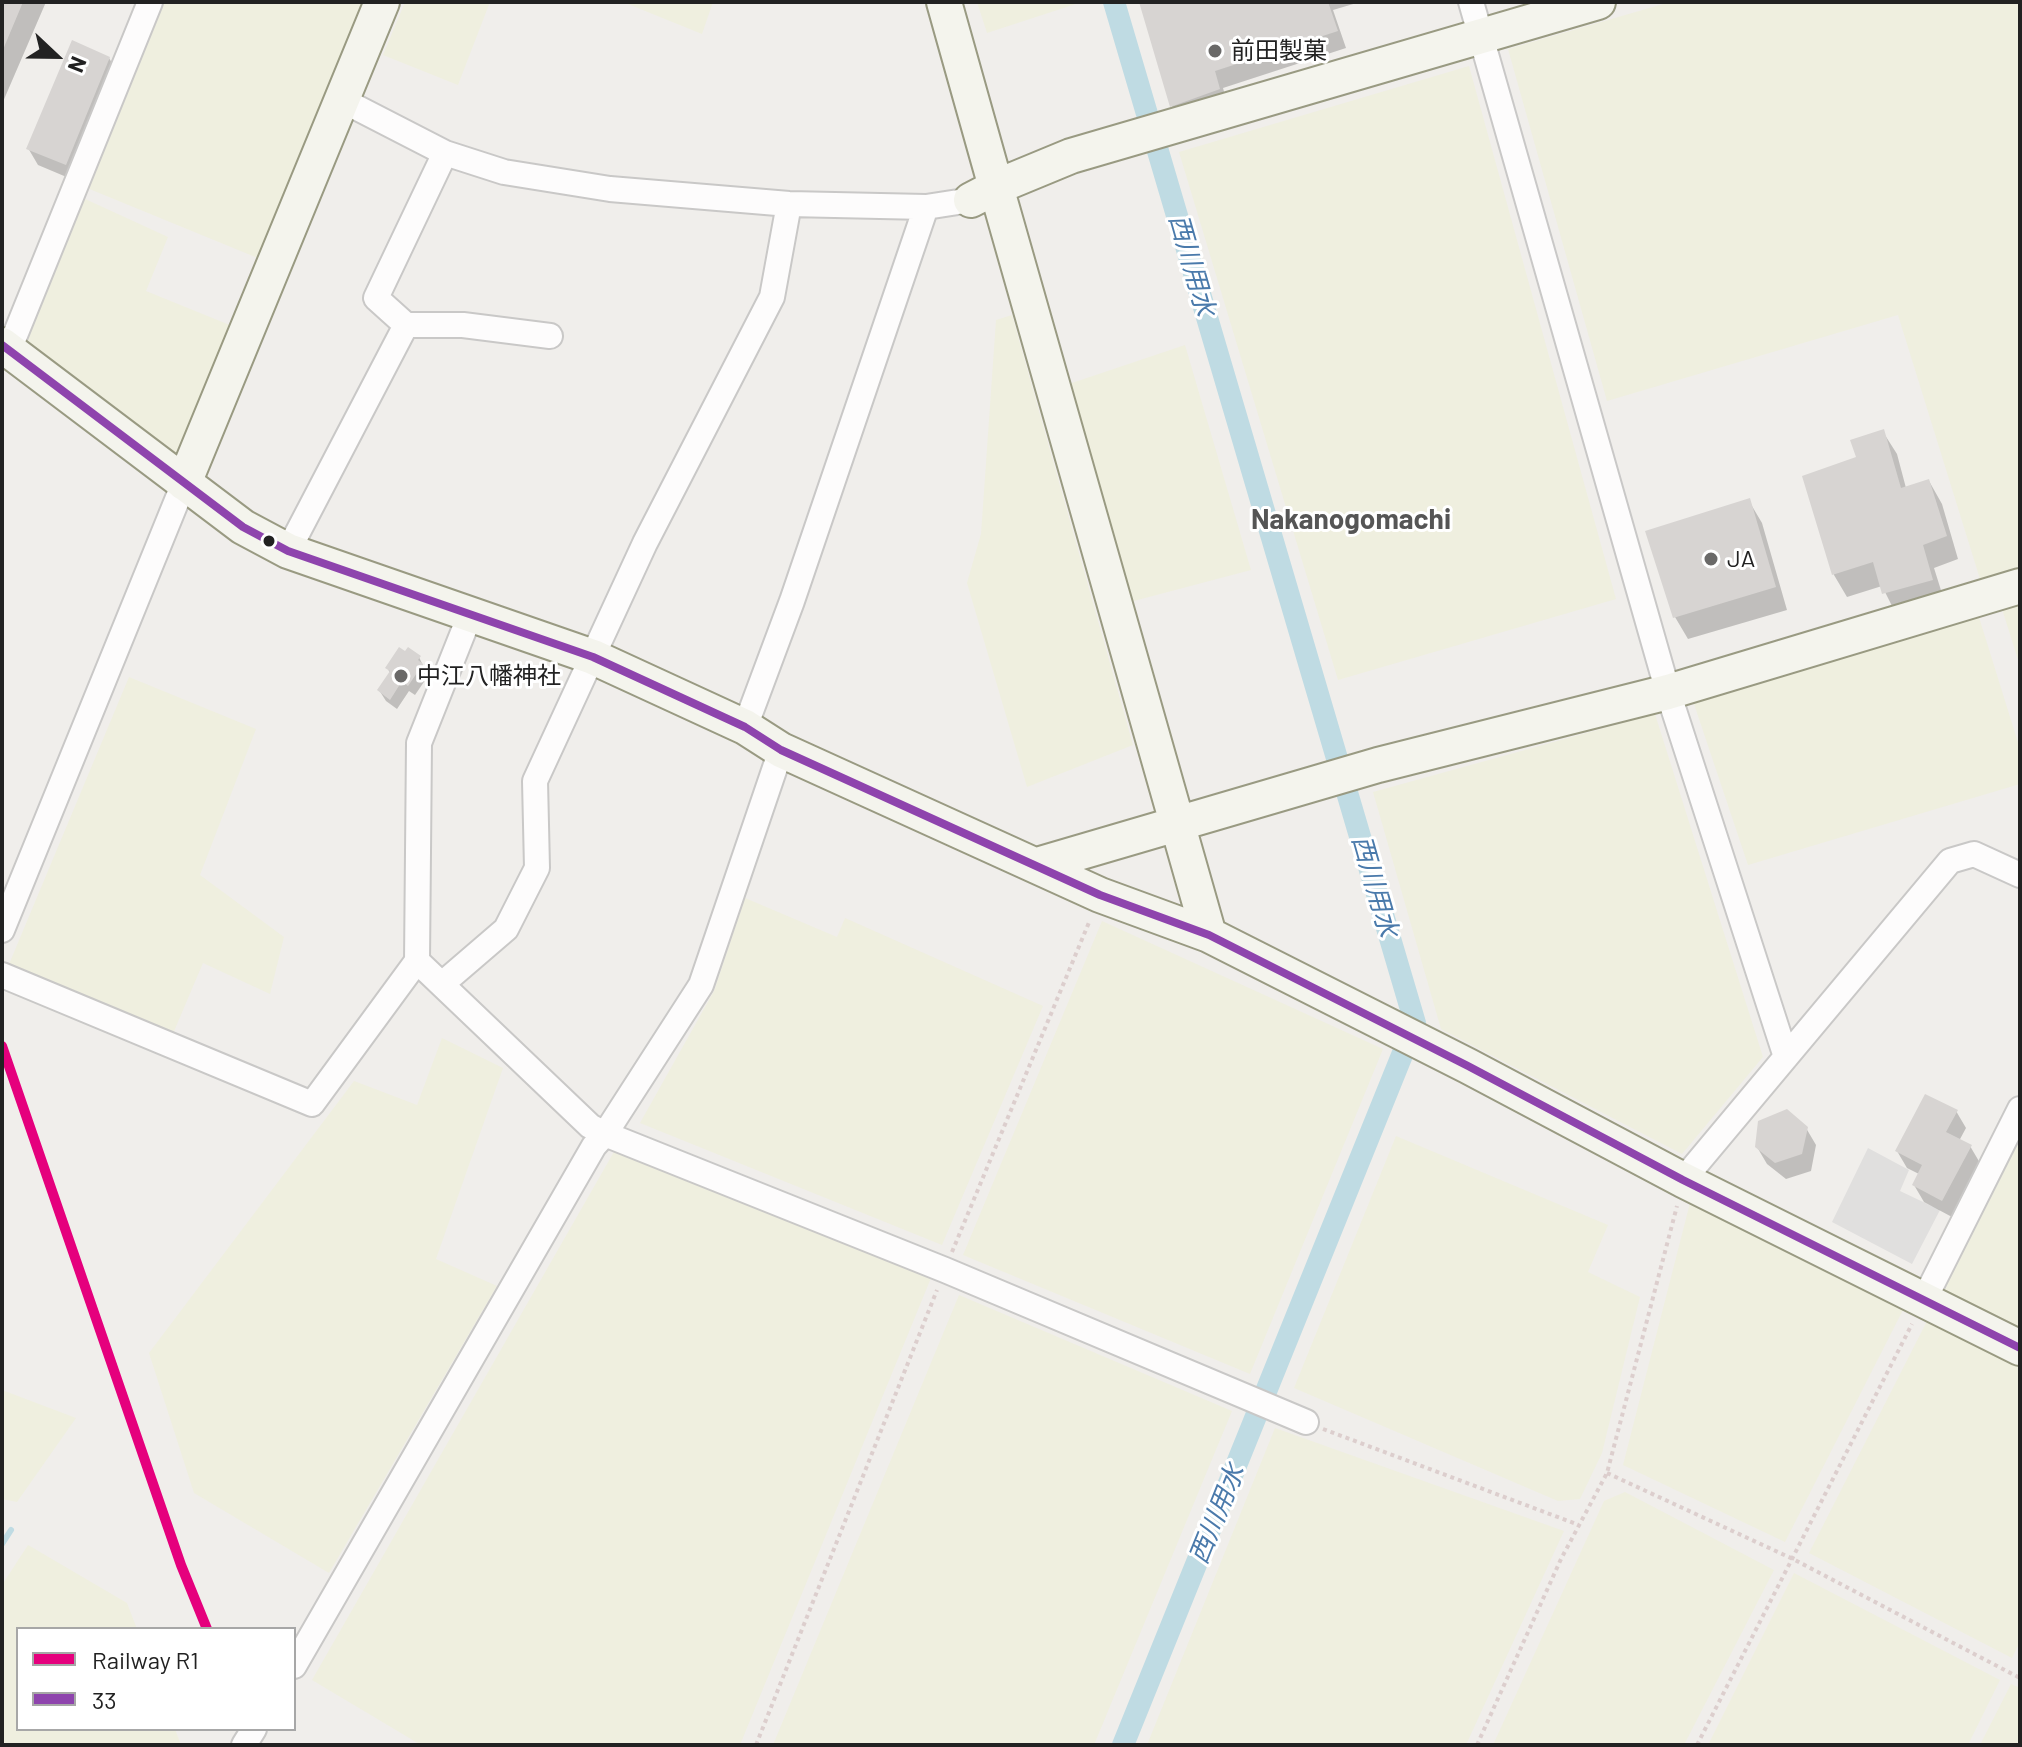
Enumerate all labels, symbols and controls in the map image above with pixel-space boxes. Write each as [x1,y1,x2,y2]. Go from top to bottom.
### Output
north arrow [16,16,96,96]
place label: 前田製菓 [1231,37,1327,65]
marker: 前田製菓 [1206,42,1224,60]
text: N [63,53,93,77]
water label: 西川用水 [1163,211,1221,319]
district label: Nakanogomachi [1251,503,1451,537]
unlabelled marker [261,533,277,549]
place label: JA [1727,545,1755,573]
marker: JA [1702,550,1720,568]
place label: 中江八幡神社 [417,662,561,690]
marker: 中江八幡神社 [392,667,410,685]
water label: 西川用水 [1346,832,1404,940]
water label: 西川用水 [1183,1460,1251,1568]
legend [16,1627,296,1731]
text: Railway R1 [92,1645,199,1674]
text: 33 [92,1685,117,1714]

